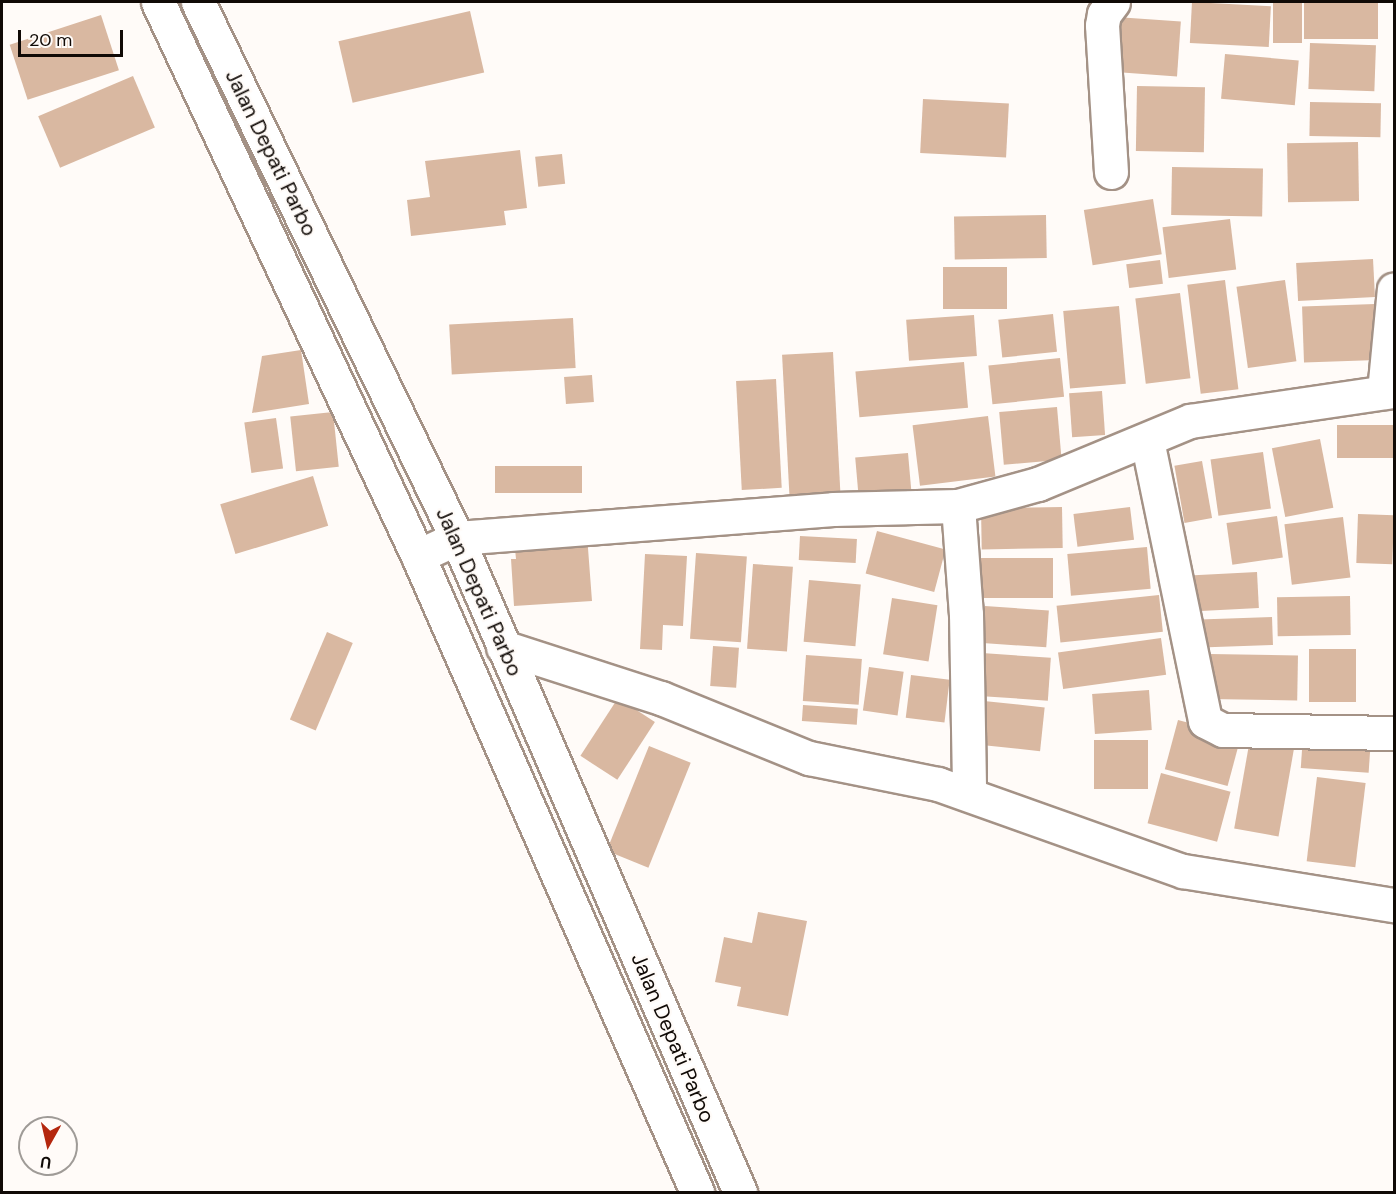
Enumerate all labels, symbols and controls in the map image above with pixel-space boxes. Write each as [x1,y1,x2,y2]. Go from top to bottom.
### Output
scale bar [21,18,126,56]
text: 20 m [29,28,72,52]
street label: Jalan Depati Parbo [220,66,322,240]
street label: Jalan Depati Parbo [431,504,527,680]
street label: Jalan Depati Parbo [626,949,720,1127]
north arrow [18,1116,78,1176]
text: U [39,1151,53,1174]

